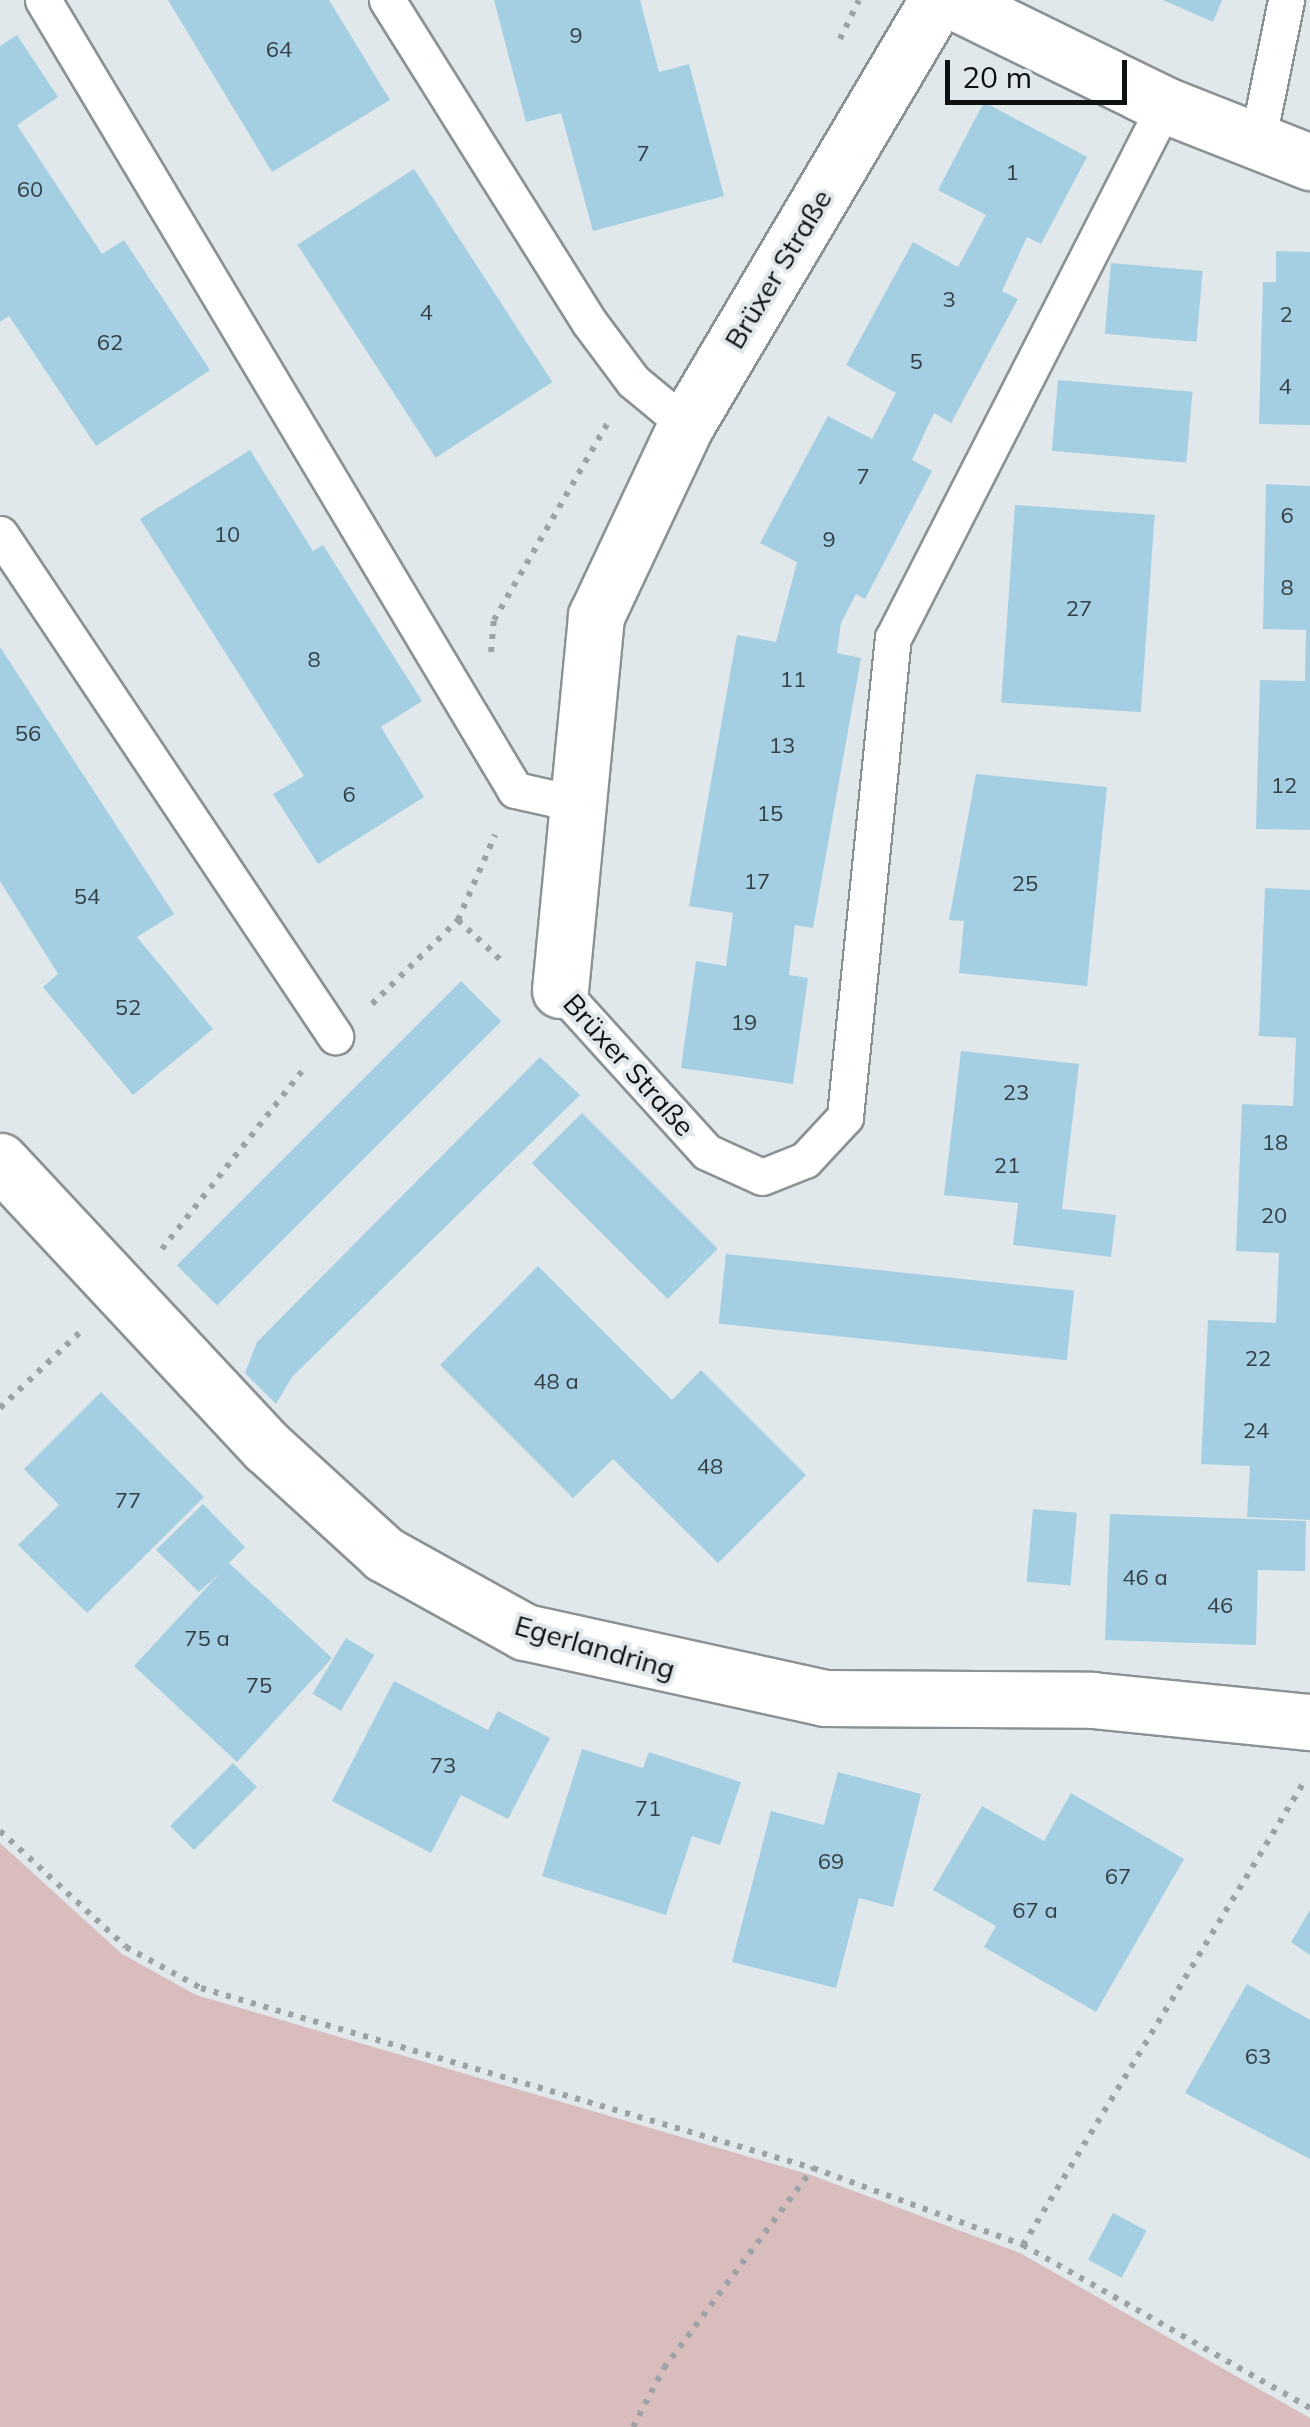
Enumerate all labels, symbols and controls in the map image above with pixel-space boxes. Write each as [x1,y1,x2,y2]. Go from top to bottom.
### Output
house number: 9 [569,23,583,49]
house number: 64 [266,37,292,63]
scale bar [950,40,1132,102]
text: 20 m [962,58,1032,96]
house number: 7 [636,141,650,167]
house number: 1 [1005,160,1019,186]
house number: 60 [17,177,43,203]
street label: Brüxer Straße [717,183,839,355]
house number: 3 [942,287,956,313]
house number: 4 [419,300,433,326]
house number: 2 [1279,302,1293,328]
house number: 62 [97,330,123,356]
house number: 5 [909,349,923,375]
house number: 4 [1278,374,1292,400]
house number: 7 [856,464,870,490]
house number: 6 [1280,503,1294,529]
house number: 10 [214,522,240,548]
house number: 9 [822,527,836,553]
house number: 8 [1280,575,1294,601]
house number: 27 [1066,596,1092,622]
house number: 8 [307,647,321,673]
house number: 11 [780,667,806,693]
house number: 56 [15,721,41,747]
house number: 13 [769,733,795,759]
house number: 12 [1271,773,1297,799]
house number: 6 [342,782,356,808]
house number: 15 [757,801,783,827]
house number: 17 [744,869,770,895]
house number: 25 [1012,871,1038,897]
house number: 54 [74,884,100,910]
street label: Brüxer Straße [556,987,702,1143]
house number: 52 [115,995,141,1021]
house number: 19 [731,1010,757,1036]
house number: 23 [1003,1080,1029,1106]
house number: 18 [1262,1130,1288,1156]
house number: 21 [994,1153,1020,1179]
house number: 20 [1261,1203,1287,1229]
house number: 22 [1245,1346,1271,1372]
house number: 48 a [533,1369,579,1395]
house number: 24 [1243,1418,1269,1444]
house number: 48 [697,1454,723,1480]
house number: 77 [115,1488,141,1514]
house number: 46 a [1122,1565,1168,1591]
house number: 46 [1207,1593,1233,1619]
street label: Egerlandring [511,1608,679,1686]
house number: 75 a [184,1626,230,1652]
house number: 75 [246,1673,272,1699]
house number: 73 [430,1753,456,1779]
house number: 71 [635,1796,661,1822]
house number: 69 [818,1849,844,1875]
house number: 67 [1105,1864,1131,1890]
house number: 67 a [1012,1898,1058,1924]
house number: 63 [1245,2044,1271,2070]

